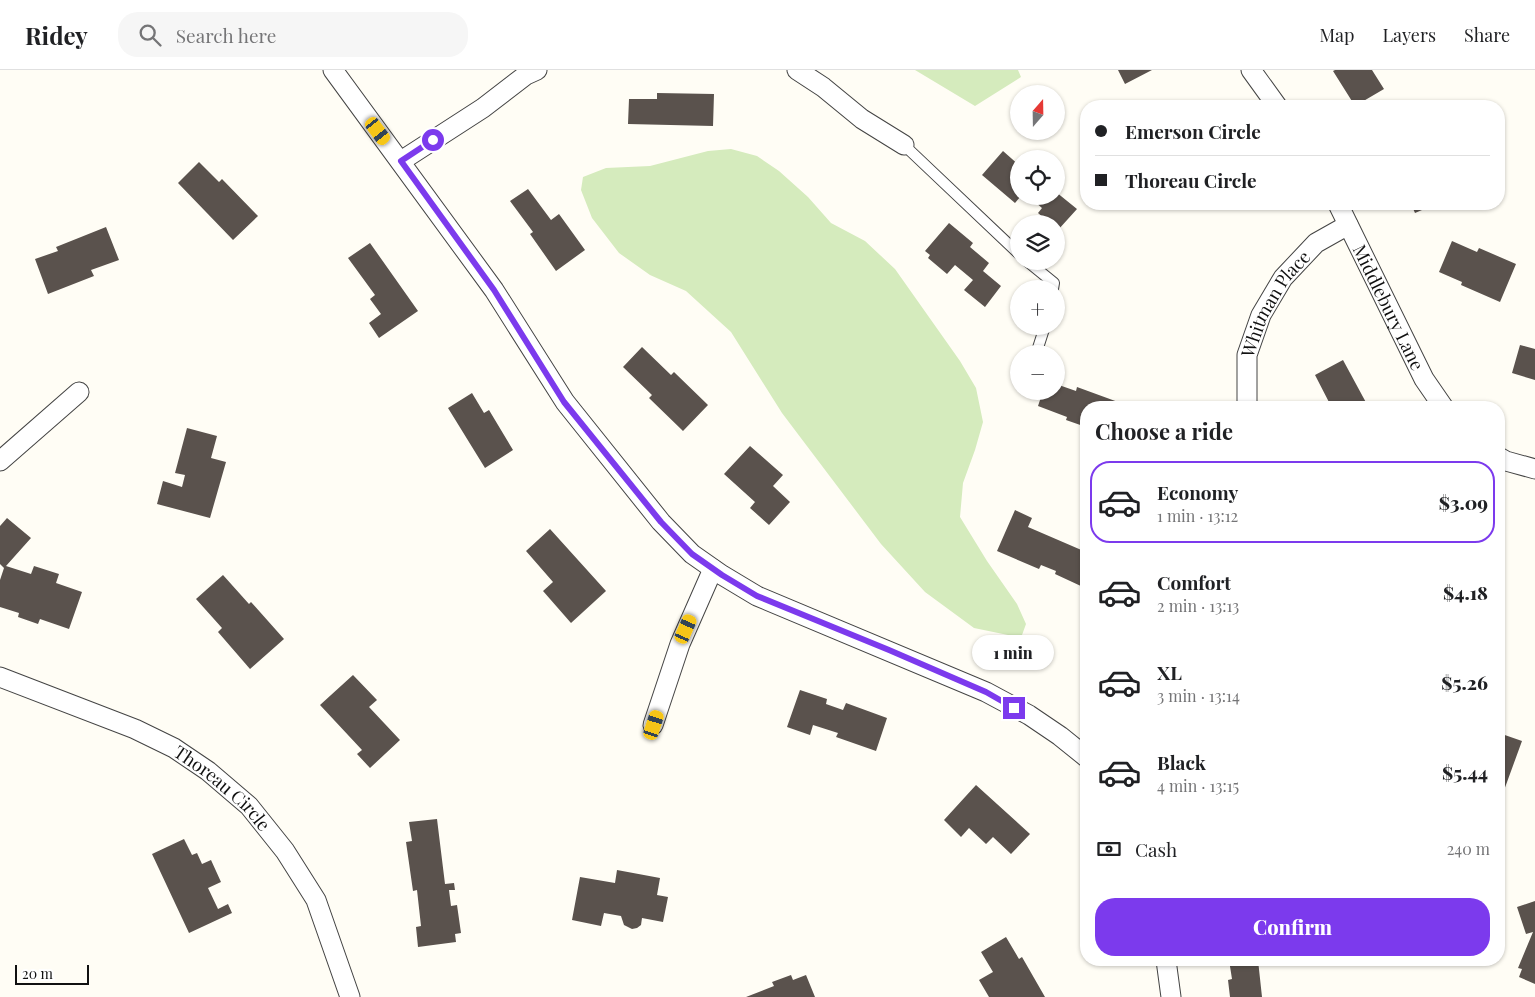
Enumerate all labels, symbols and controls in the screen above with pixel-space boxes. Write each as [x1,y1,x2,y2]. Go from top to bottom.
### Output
search box [118,12,468,57]
text: Ridey [25,19,88,51]
icon: search [136,21,164,49]
text: Search here [176,22,276,48]
text: Map [1319,23,1354,47]
text: Layers [1382,23,1436,47]
text: Share [1464,23,1510,47]
north arrow [1010,85,1065,140]
map controls [1010,85,1065,400]
car [362,115,393,147]
text: Emerson Circle [1125,118,1261,144]
route start [422,129,444,151]
button: locate [1010,150,1065,205]
text: Thoreau Circle [1125,167,1257,193]
button: layers [1010,215,1065,270]
street label: Middlebury Lane [1348,240,1430,374]
street label: Whitman Place [1235,245,1315,361]
button: + [1010,280,1065,335]
button: − [1010,345,1065,400]
text: Choose a ride [1095,416,1233,446]
text: Economy [1157,479,1238,505]
icon: car [1097,480,1142,525]
text: $3.09 [1439,489,1488,515]
text: 1 min · 13:12 [1157,505,1238,526]
text: Comfort [1157,569,1231,595]
icon: car [1097,570,1142,615]
text: $4.18 [1443,579,1488,605]
text: 2 min · 13:13 [1157,595,1239,616]
car [673,612,698,646]
callout: 1 min [973,636,1055,670]
text: 1 min [993,642,1033,663]
text: XL [1157,659,1182,685]
icon: car [1097,660,1142,705]
text: $5.26 [1441,669,1488,695]
text: 3 min · 13:14 [1157,685,1240,706]
route end [1003,697,1025,719]
car [642,708,665,742]
street label: Thoreau Circle [170,740,276,836]
text: Black [1157,749,1206,775]
icon: car [1097,750,1142,795]
text: $5.44 [1442,759,1488,785]
text: 4 min · 13:15 [1157,775,1239,796]
icon: cash [1095,835,1123,863]
text: Cash [1135,836,1177,862]
text: 240 m [1447,838,1490,859]
button: Confirm [1095,898,1490,956]
scale bar [15,962,89,985]
text: 20 m [22,964,53,983]

